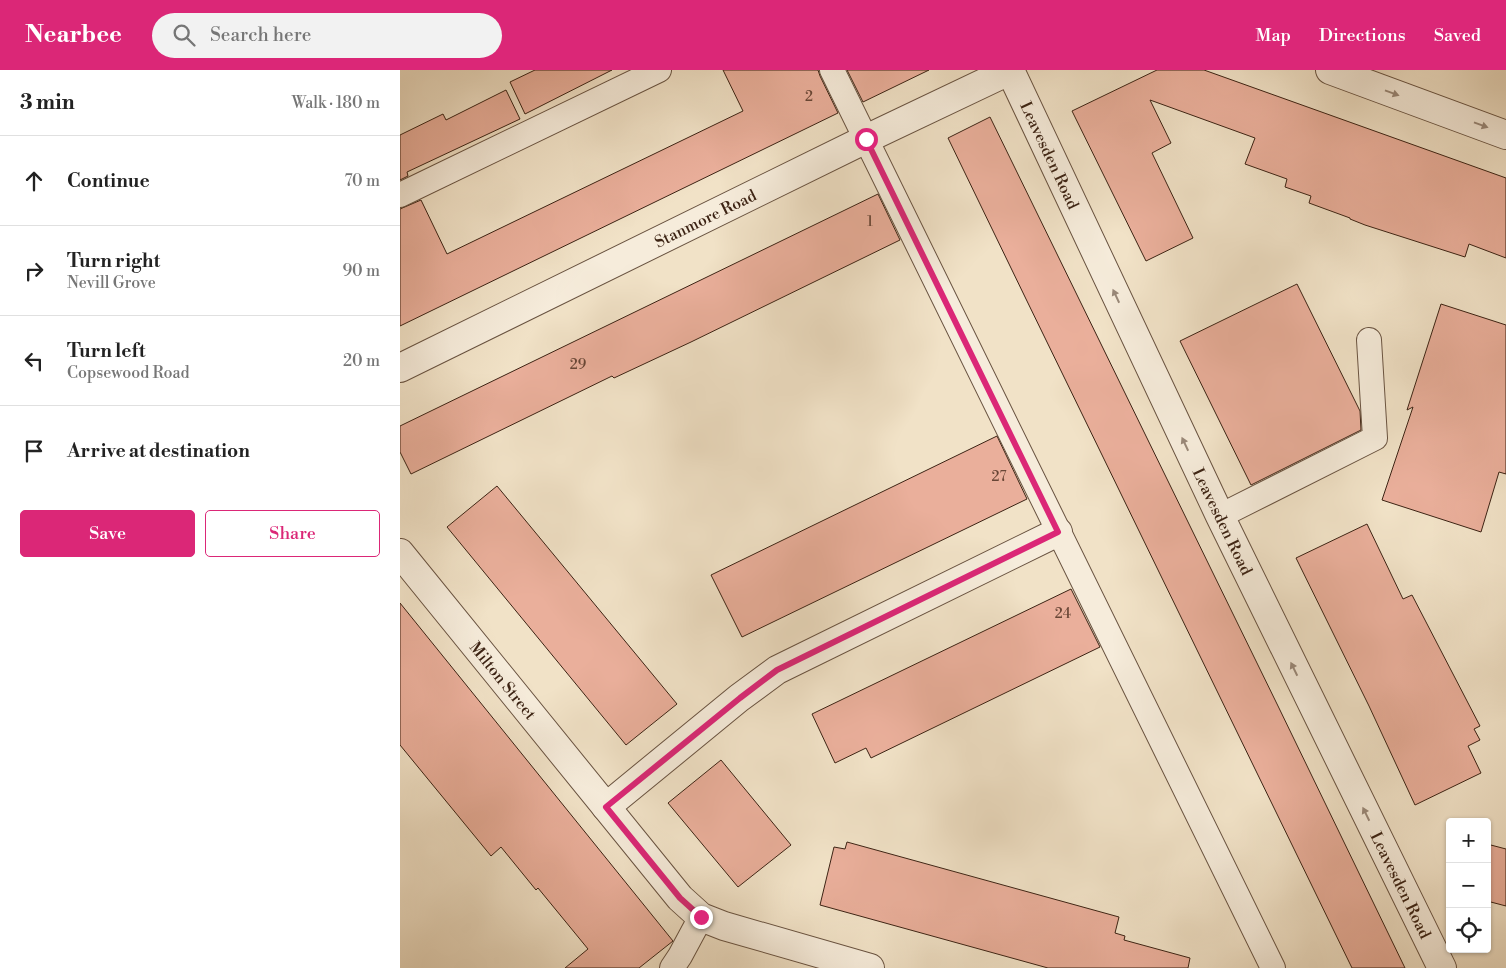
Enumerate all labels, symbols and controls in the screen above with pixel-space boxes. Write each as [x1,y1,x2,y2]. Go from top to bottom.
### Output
search box [152,13,502,58]
text: Nearbee [25,20,122,50]
icon: search [170,21,198,49]
text: Search here [210,23,311,47]
text: Map [1255,24,1291,47]
text: Directions [1319,24,1406,47]
text: Saved [1434,24,1481,47]
house number: 2 [805,88,813,106]
text: 3 min [20,90,75,116]
one-way arrow [1385,90,1400,97]
text: Walk · 180 m [292,93,380,113]
street label: Leavesden Road [1015,98,1083,213]
one-way arrow [1474,121,1489,129]
route start [855,128,878,151]
icon: ahead [20,167,48,195]
text: Continue [67,169,150,193]
text: 70 m [344,171,380,191]
street label: Stanmore Road [651,185,760,252]
house number: 1 [867,213,873,231]
text: Turn right [67,249,160,273]
icon: right [20,257,48,285]
text: 90 m [342,261,380,281]
text: Nevill Grove [67,273,156,293]
one-way arrow [1112,289,1121,304]
text: Turn left [67,339,146,363]
icon: left [20,347,48,375]
text: 20 m [343,351,380,371]
house number: 29 [570,356,586,374]
text: Copsewood Road [67,363,190,383]
icon: arrive [20,437,48,465]
one-way arrow [1181,437,1189,451]
text: Arrive at destination [67,439,250,463]
street label: Leavesden Road [1188,465,1256,579]
house number: 27 [992,468,1006,486]
button: Save [20,510,195,557]
button: Share [205,510,380,557]
house number: 24 [1055,605,1071,623]
street label: Milton Street [465,638,540,724]
one-way arrow [1290,661,1299,676]
one-way arrow [1362,807,1370,821]
map controls [1446,818,1491,953]
button: + [1446,818,1491,863]
street label: Leavesden Road [1366,829,1435,942]
button: − [1446,863,1491,908]
route end [690,906,713,929]
button: locate [1446,908,1491,953]

